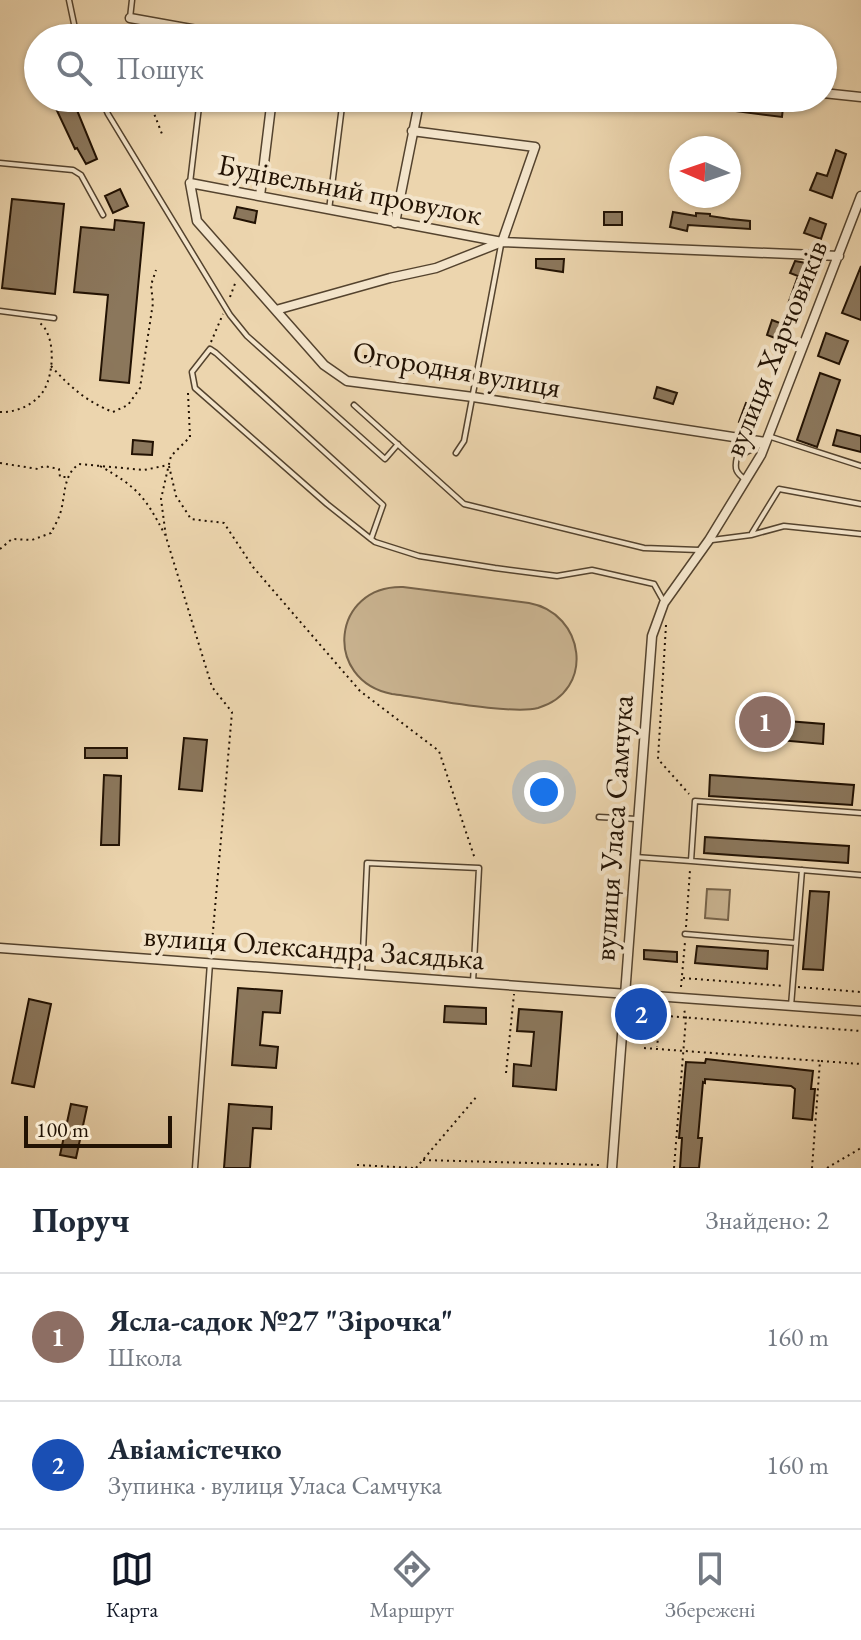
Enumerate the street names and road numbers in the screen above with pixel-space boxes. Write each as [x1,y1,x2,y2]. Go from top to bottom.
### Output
street label: Будівельний провулок [214,144,486,234]
street label: вулиця Харчовиків [714,234,836,462]
street label: Огородня вулиця [350,332,564,406]
street label: вулиця Уласа Самчука [584,694,642,962]
street label: вулиця Олександра Засядька [142,916,486,978]

